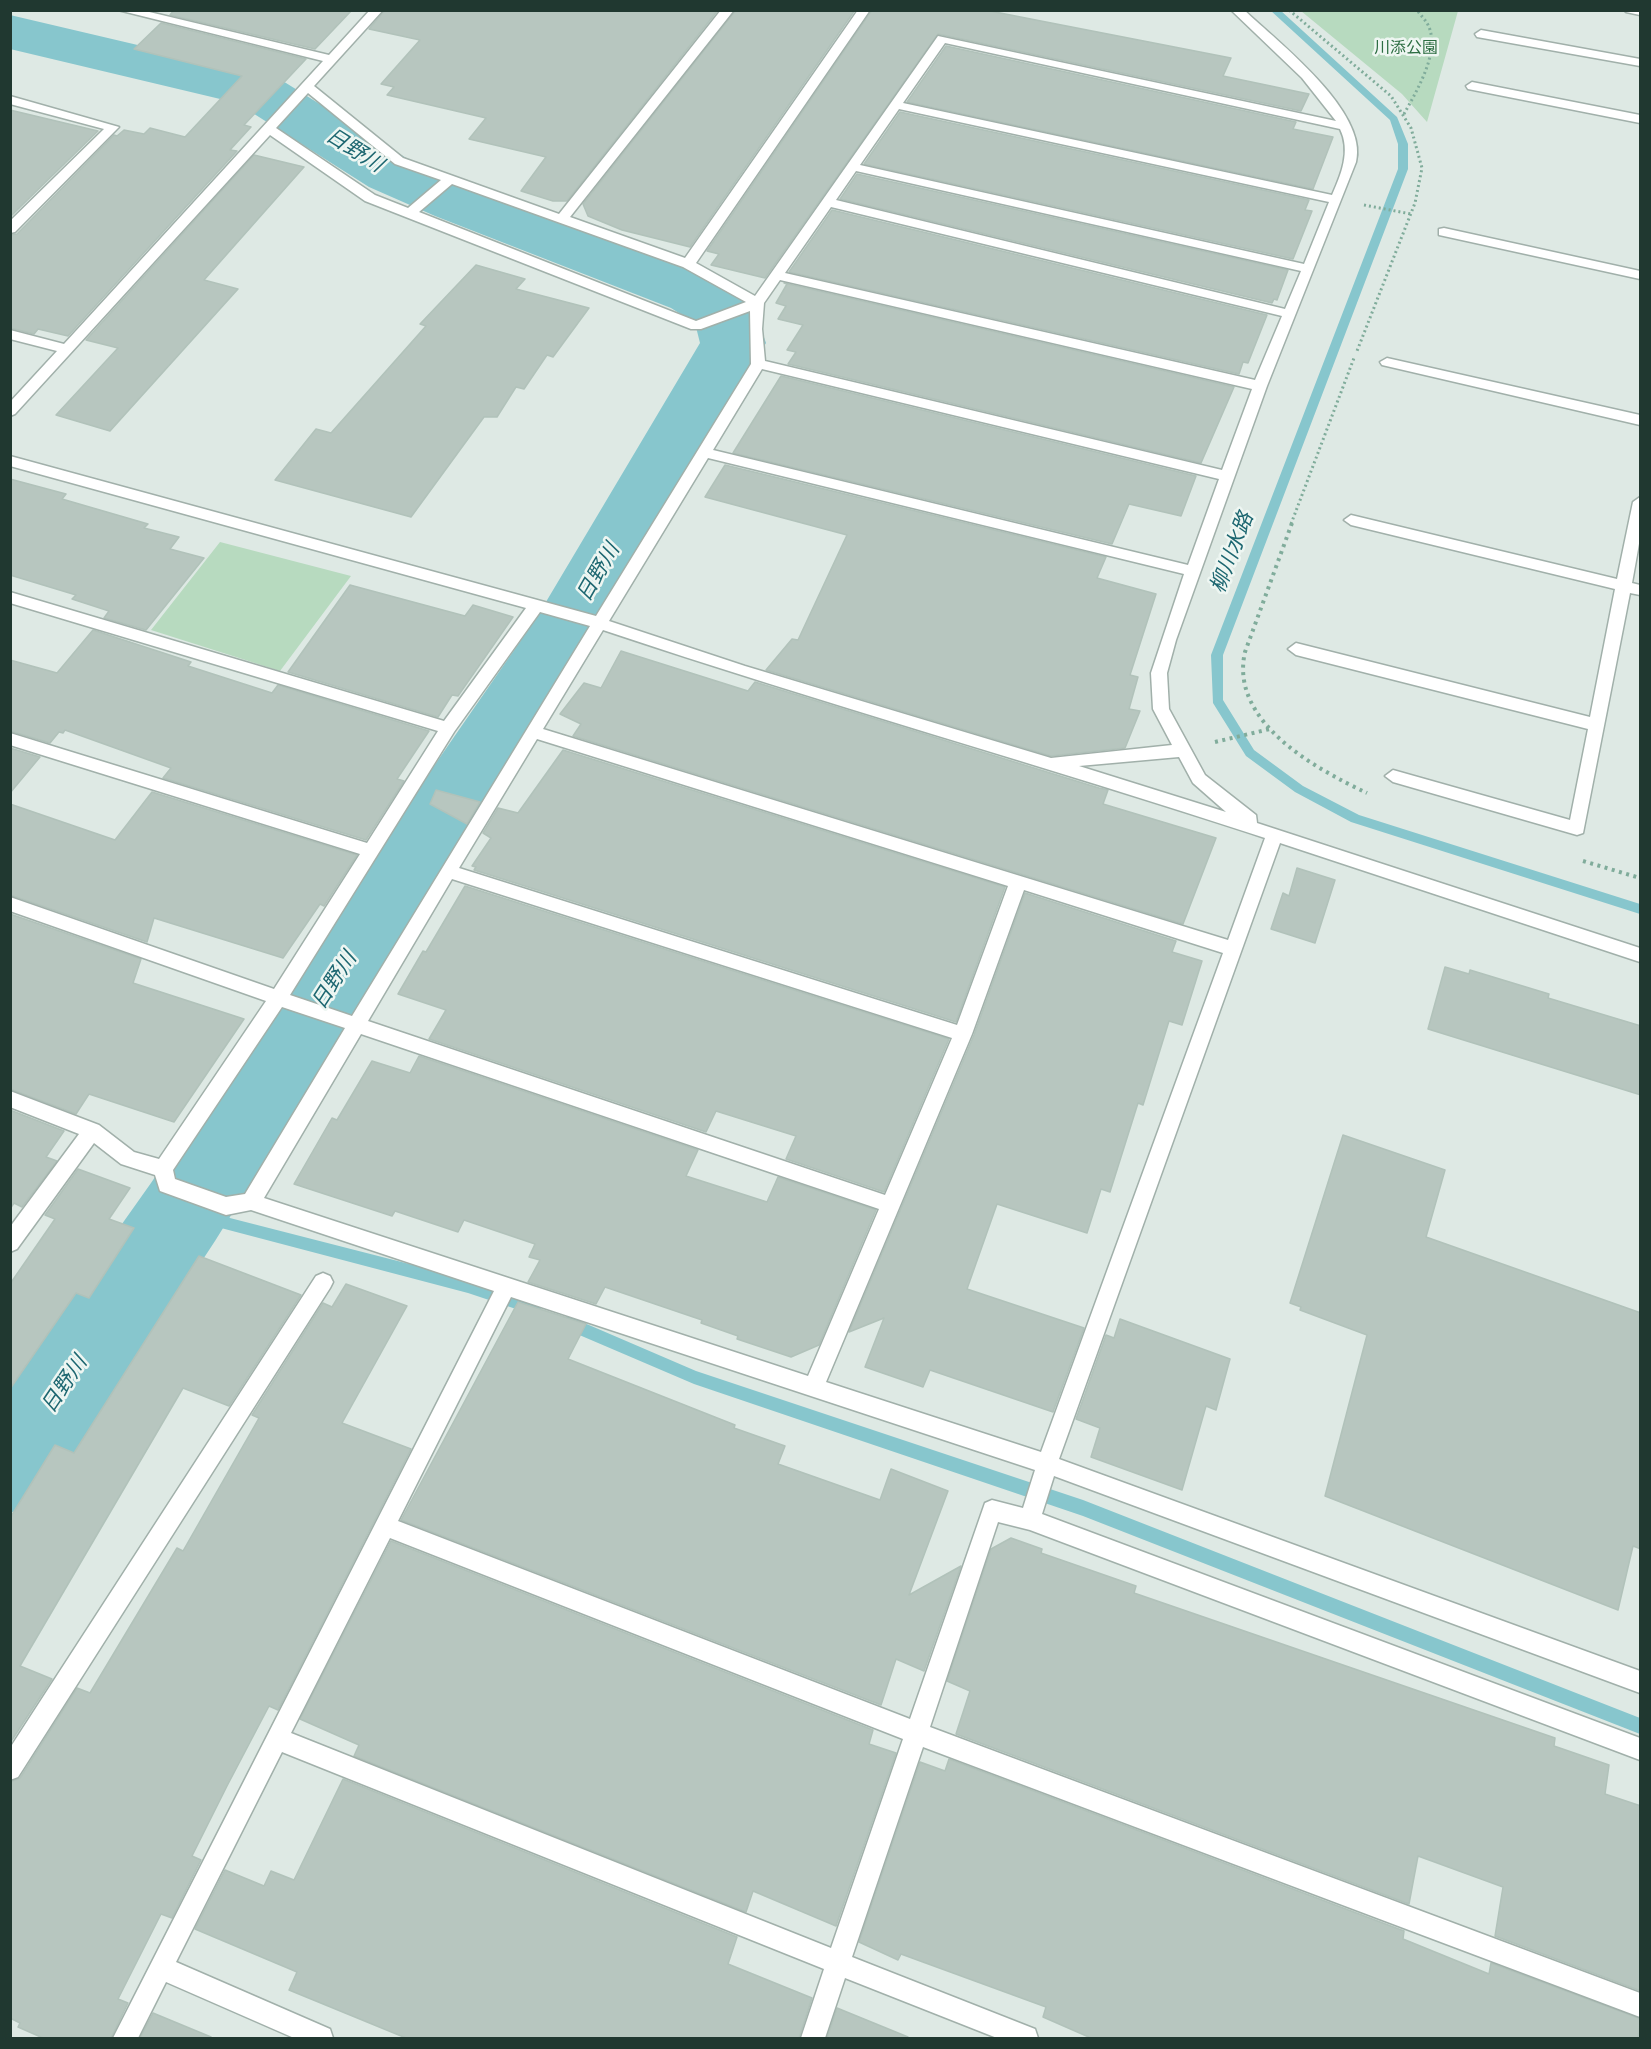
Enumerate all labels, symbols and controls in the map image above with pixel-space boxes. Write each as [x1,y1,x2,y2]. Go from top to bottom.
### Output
park label: 川添公園 [1374,39,1438,59]
water label: 日野川 [321,124,387,178]
water label: 柳川水路 [1206,509,1260,597]
water label: 日野川 [572,539,626,607]
water label: 日野川 [307,948,363,1014]
water label: 日野川 [37,1352,93,1418]

